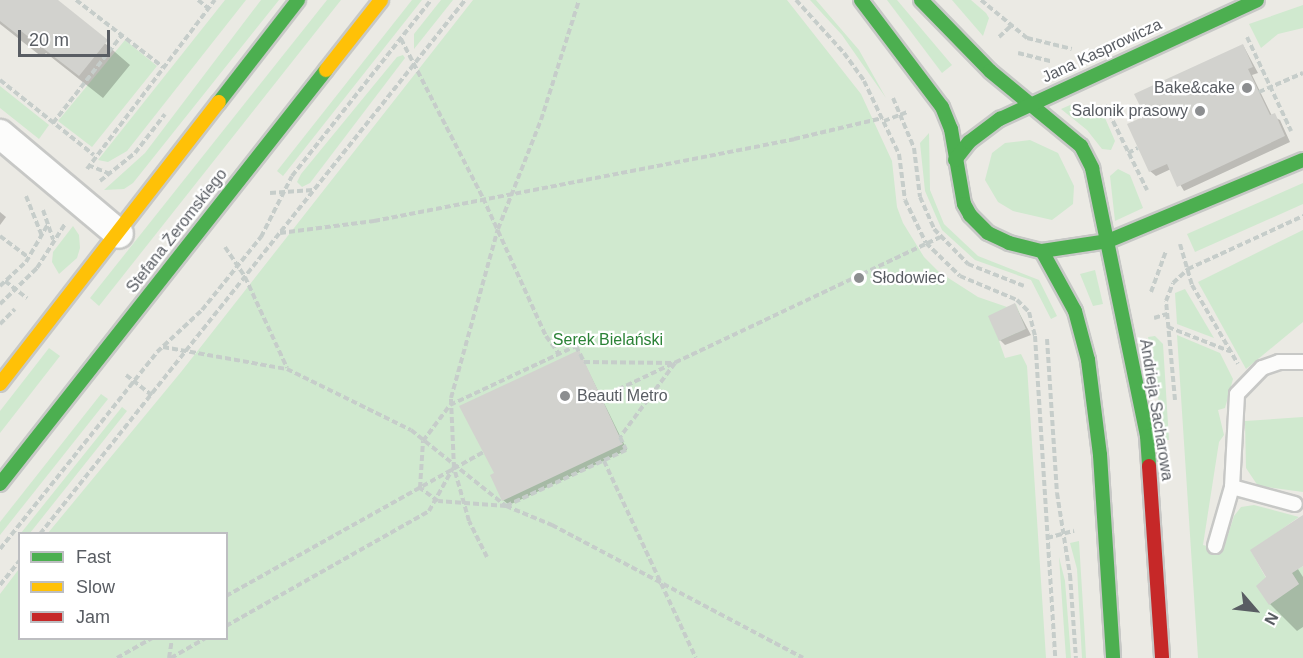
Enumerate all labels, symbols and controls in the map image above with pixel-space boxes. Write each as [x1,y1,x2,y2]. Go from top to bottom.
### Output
street label: Jana Kasprowicza [1039,15,1165,87]
scale bar [21,18,112,56]
text: 20 m [29,30,69,50]
place label: Bake&cake [1154,78,1235,98]
marker: Bake&cake [1240,81,1254,95]
place label: Salonik prasowy [1072,101,1188,121]
marker: Salonik prasowy [1193,104,1207,118]
street label: Stefana Żeromskiego [123,165,231,297]
place label: Słodowiec [872,268,945,288]
marker: Słodowiec [850,269,868,287]
park label: Serek Bielański [553,330,663,350]
street label: Andrieja Sacharowa [1135,338,1177,482]
place label: Beauti Metro [577,386,668,406]
marker: Beauti Metro [558,389,572,403]
legend [18,532,228,640]
text: Fast [76,547,111,567]
text: Slow [76,577,115,597]
north arrow [1225,580,1285,640]
text: Jam [76,607,110,627]
text: N [1261,610,1282,628]

